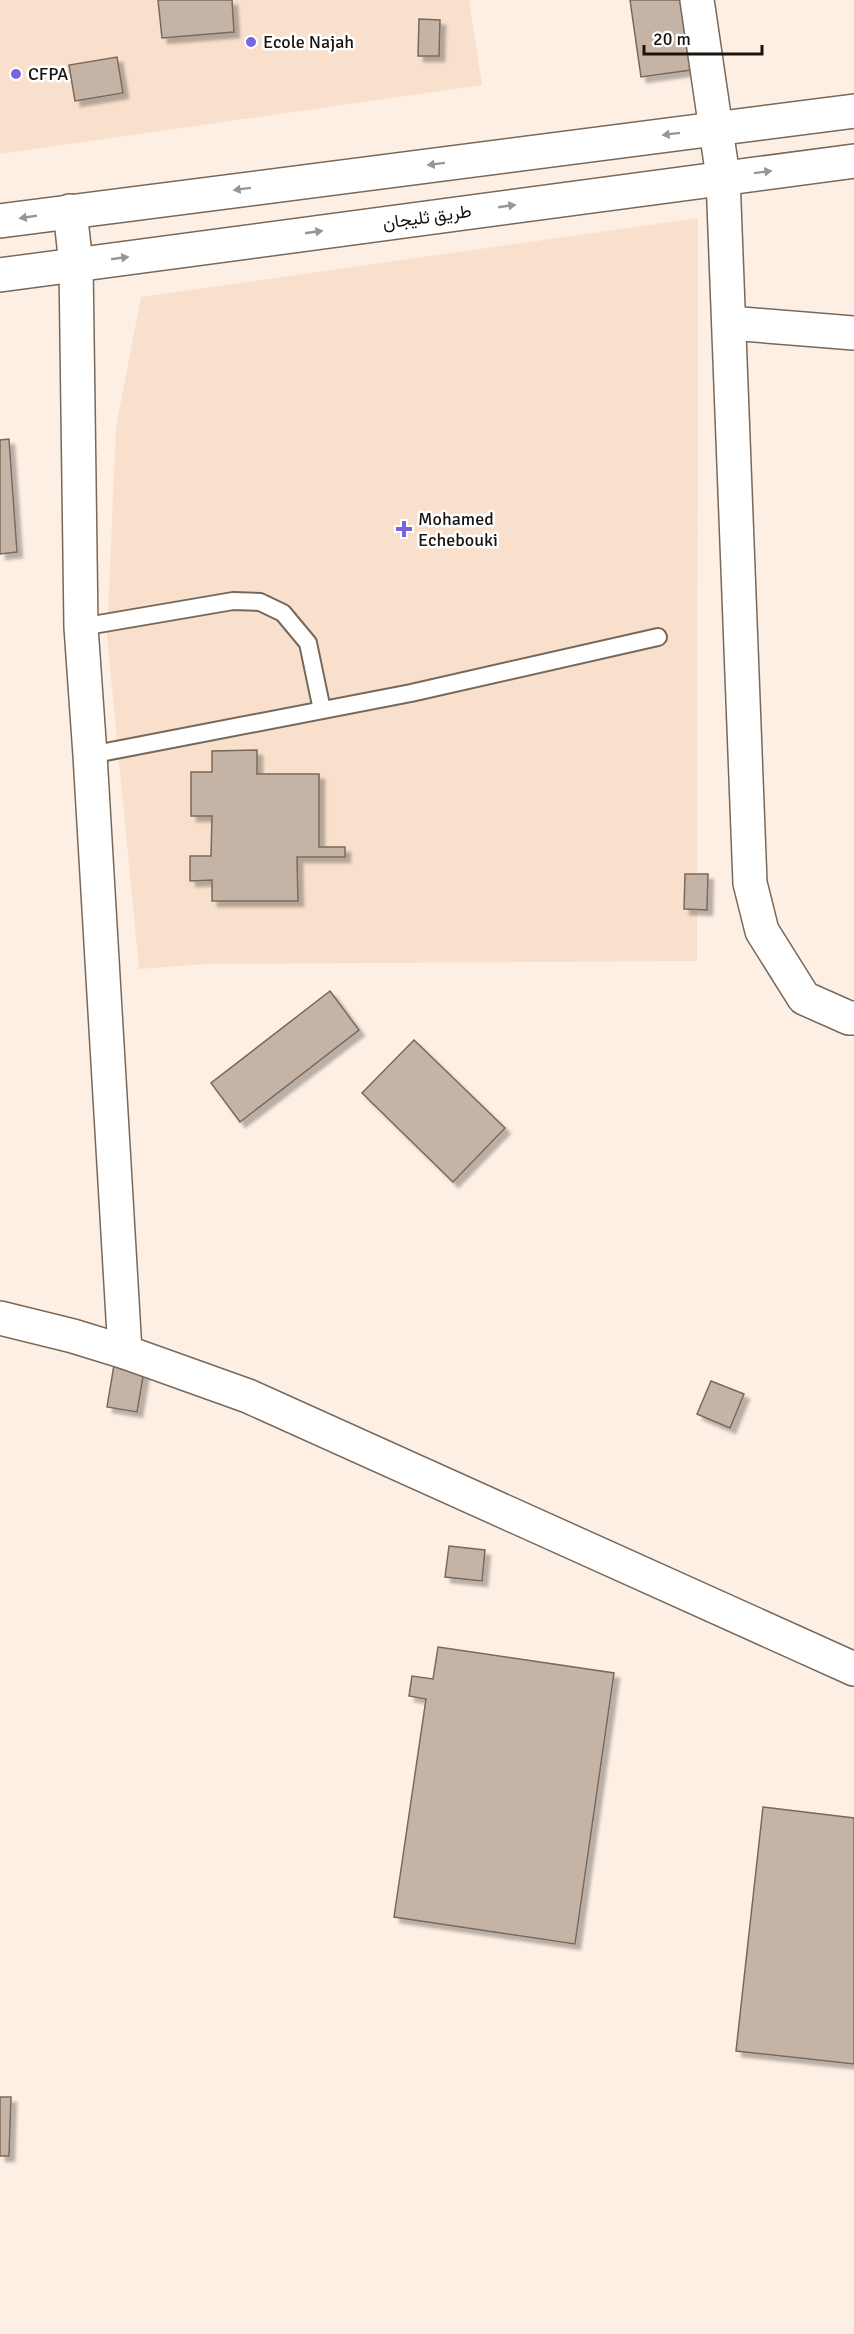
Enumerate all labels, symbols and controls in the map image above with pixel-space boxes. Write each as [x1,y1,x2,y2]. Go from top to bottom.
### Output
scale bar [644,18,762,56]
text: 20 m [653,28,691,50]
place label: Ecole Najah [263,31,354,53]
marker: Ecole Najah [244,35,258,49]
place label: CFPA [28,63,68,85]
marker: CFPA [9,67,23,81]
one-way arrow [661,129,680,139]
one-way arrow [426,159,445,169]
one-way arrow [753,167,772,177]
one-way arrow [233,184,252,193]
street label: طريق ثليجان [381,200,473,234]
one-way arrow [497,201,516,211]
one-way arrow [19,213,38,222]
one-way arrow [304,227,323,237]
one-way arrow [111,253,130,263]
place label: Mohamed Echebouki [418,508,498,551]
marker: Mohamed Echebouki [395,520,413,538]

